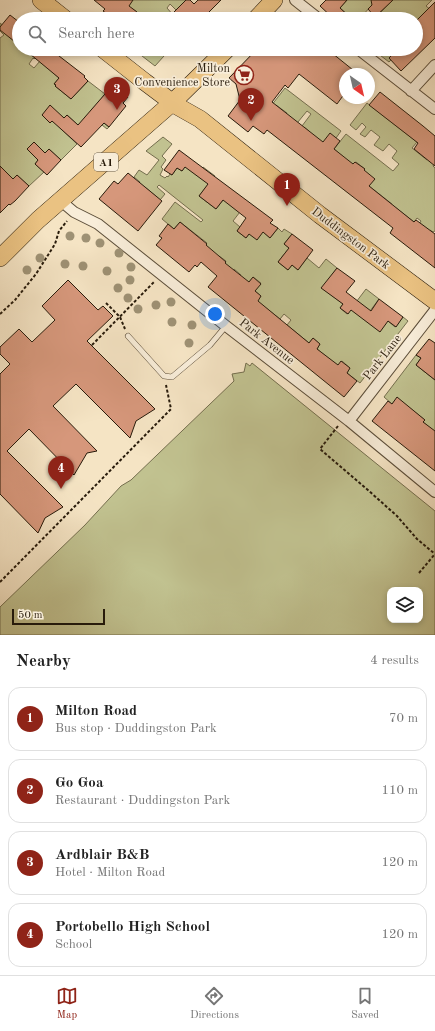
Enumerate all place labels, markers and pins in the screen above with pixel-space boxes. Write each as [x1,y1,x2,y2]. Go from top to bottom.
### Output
place label: Milton Convenience Store [134,63,231,89]
supermarket icon: Milton Convenience Store [233,64,255,86]
pin: 3 [104,77,130,110]
pin: 2 [238,88,264,121]
pin: 1 [274,173,300,206]
pin: 4 [48,456,74,489]

